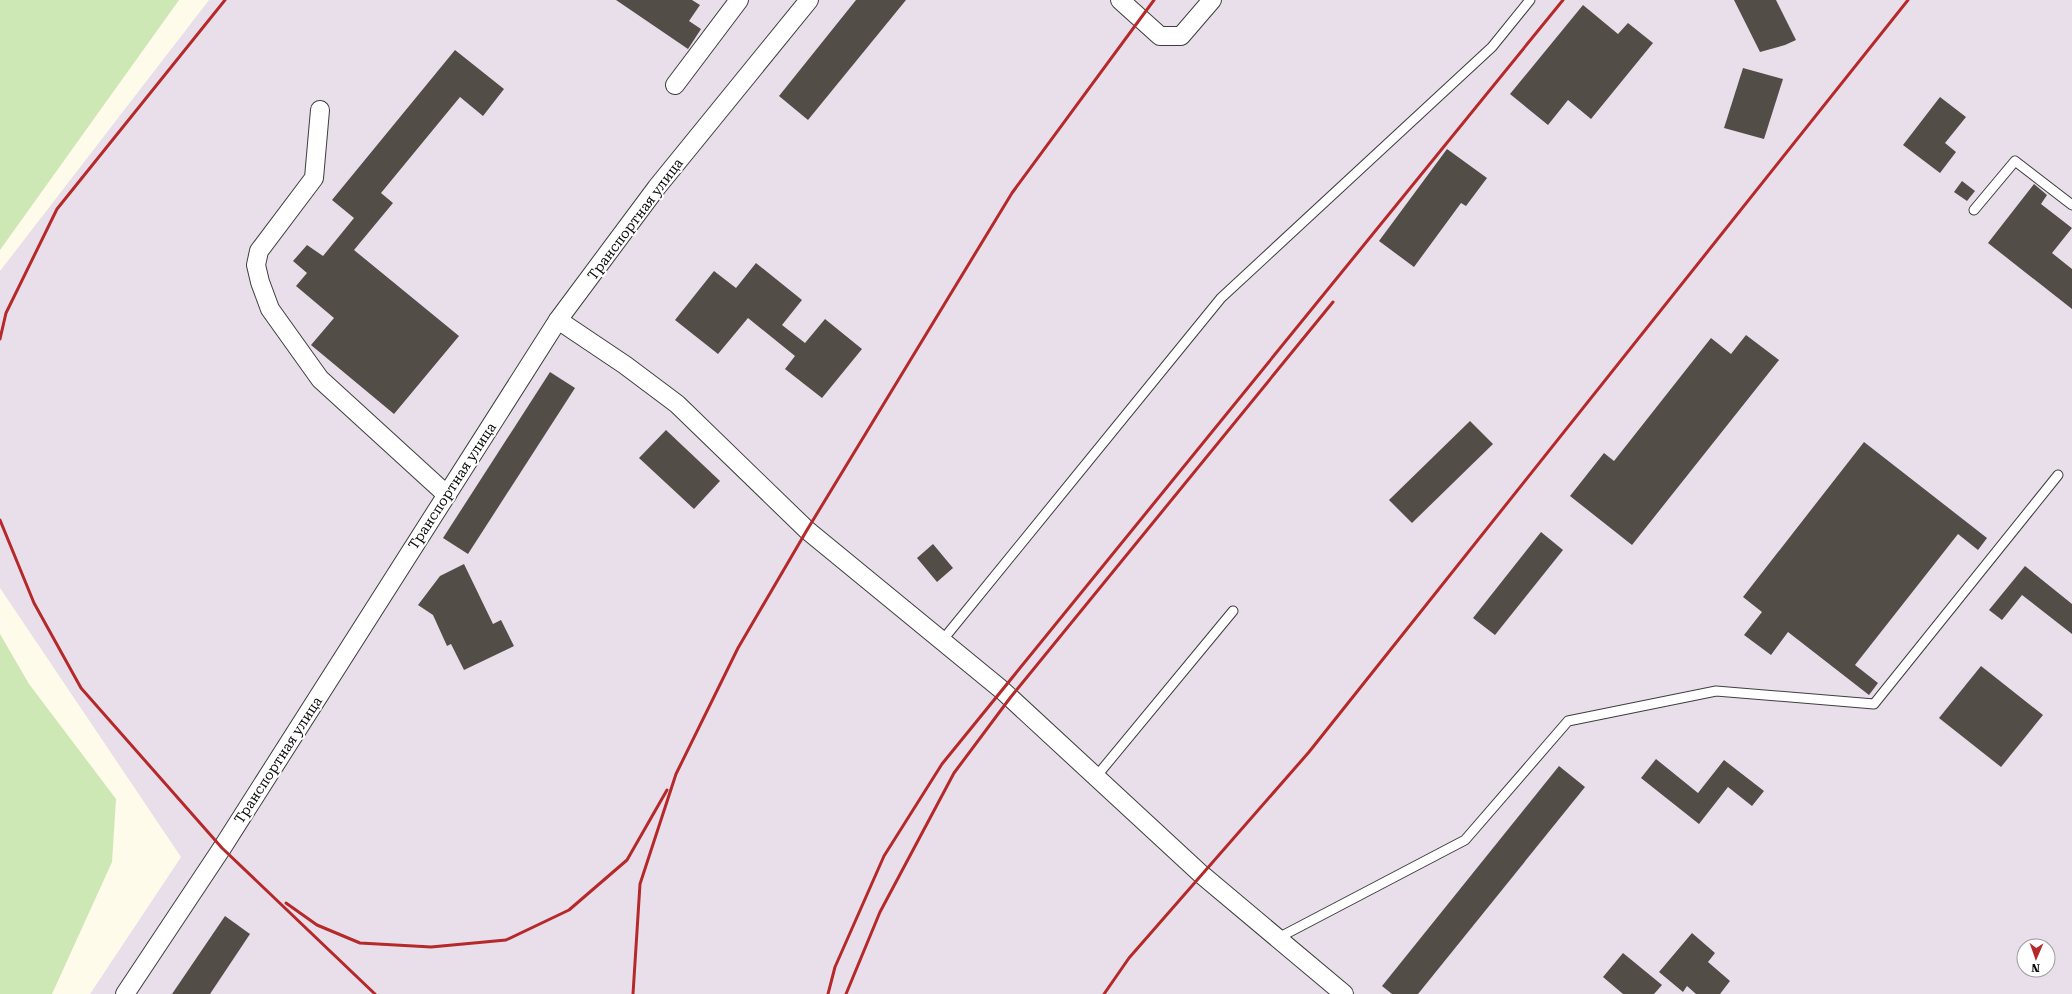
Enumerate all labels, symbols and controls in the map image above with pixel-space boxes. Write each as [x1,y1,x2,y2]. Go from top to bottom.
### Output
street label: Транспортная улица [584,155,686,283]
street label: Транспортная улица [405,419,499,553]
street label: Транспортная улица [231,693,325,827]
north arrow [2016,938,2056,978]
text: N [2031,961,2040,974]

